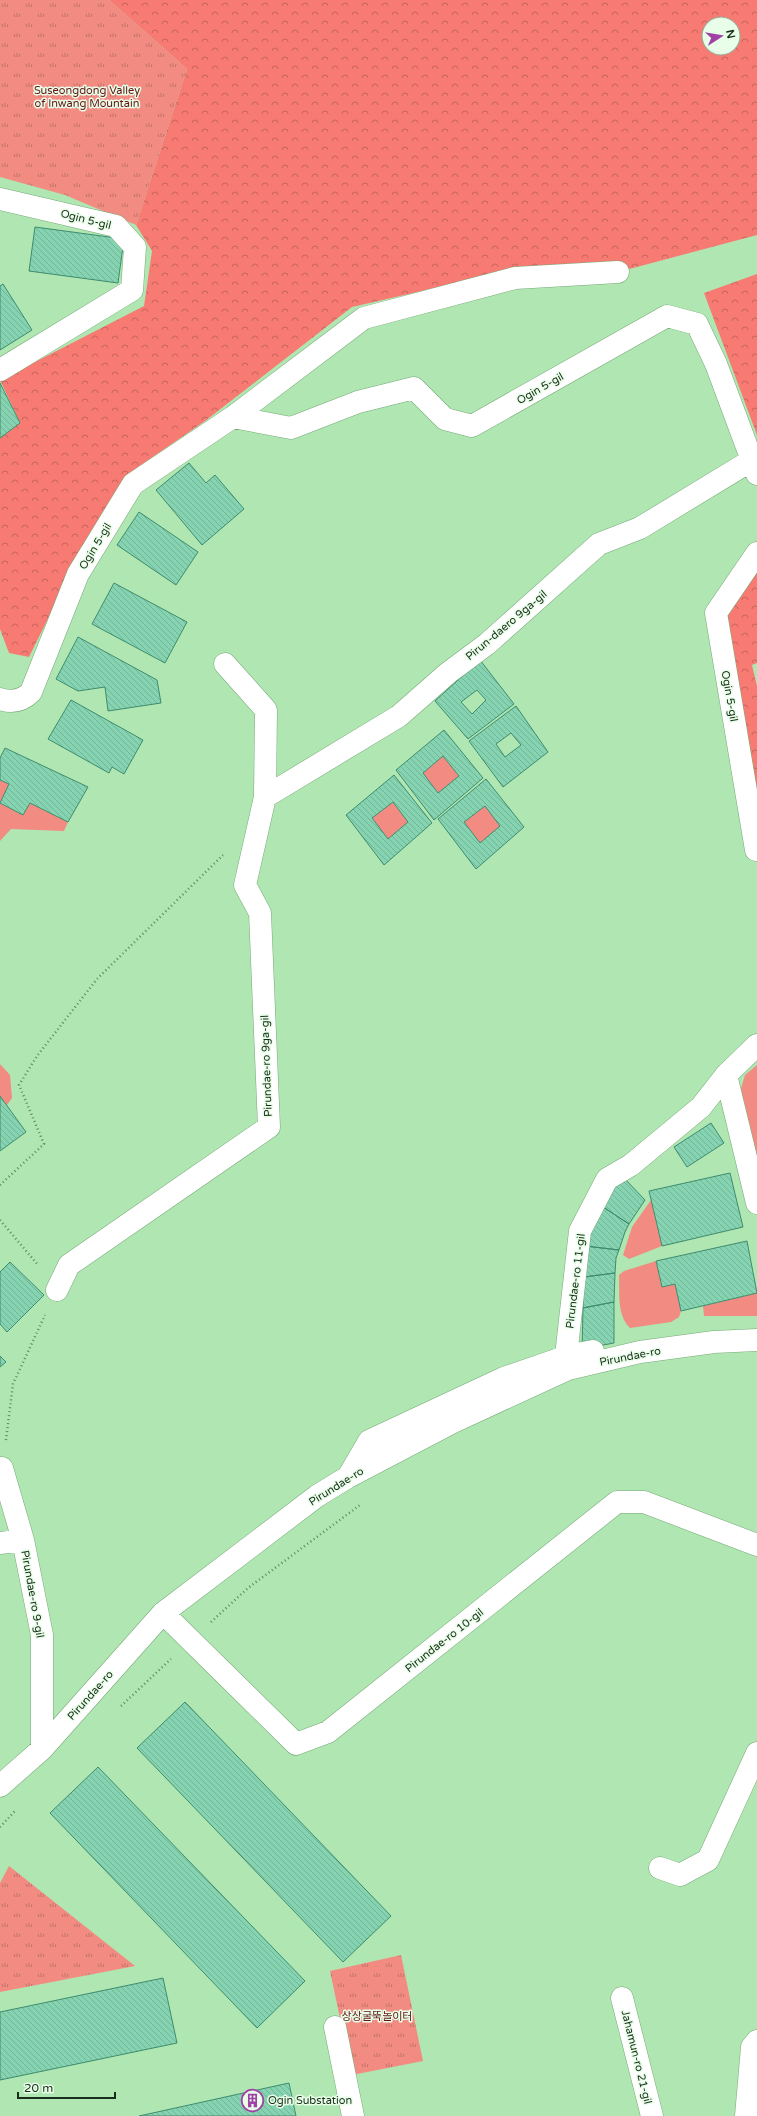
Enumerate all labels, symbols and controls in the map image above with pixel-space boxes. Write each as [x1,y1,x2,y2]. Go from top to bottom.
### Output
north arrow [701,16,741,56]
text: N [723,28,738,40]
park label: Suseongdong Valley of Inwang Mountain [34,84,140,110]
street label: Ogin 5-gil [59,207,113,232]
street label: Ogin 5-gil [515,370,566,407]
street label: Ogin 5-gil [77,521,114,572]
street label: Pirun-daero 9ga-gil [463,588,550,663]
street label: Ogin 5-gil [719,669,740,723]
street label: Pirundae-ro 9ga-gil [258,1015,275,1117]
street label: Pirundae-ro 11-gil [563,1233,588,1329]
street label: Pirundae-ro [598,1344,662,1369]
street label: Pirundae-ro [306,1464,366,1508]
street label: Pirundae-ro 9-gil [18,1549,47,1639]
street label: Pirundae-ro 10-gil [403,1606,486,1675]
street label: Pirundae-ro [65,1668,116,1723]
street label: Jahamun-ro 21-gil [619,2009,654,2105]
park label: 상상굴뚝놀이터 [342,2010,412,2023]
scale bar [18,2074,115,2100]
text: 20 m [24,2081,53,2095]
building icon: Ogin Substation [240,2087,266,2113]
place label: Ogin Substation [268,2094,352,2107]

